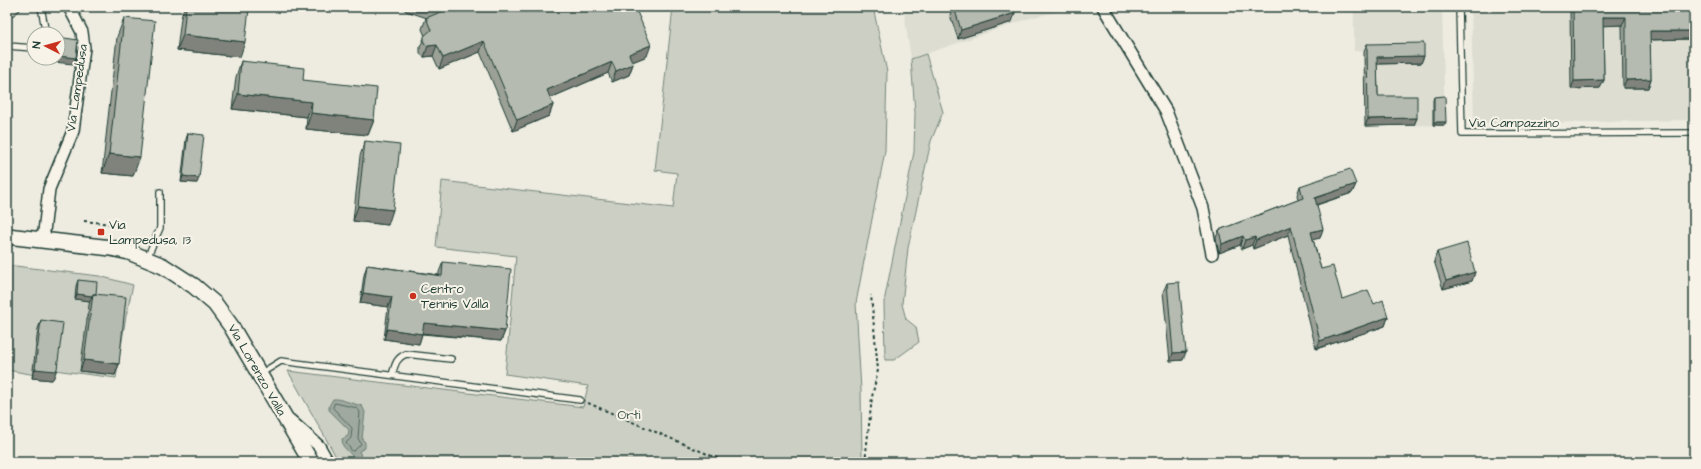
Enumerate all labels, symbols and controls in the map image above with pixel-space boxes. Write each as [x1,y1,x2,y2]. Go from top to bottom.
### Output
north arrow [26,26,66,66]
text: N [29,41,44,49]
street label: Via Lampedusa [62,43,92,133]
street label: Via Campazzino [1469,114,1560,132]
place label: Via Lampedusa, 13 [109,216,192,249]
marker: Via Lampedusa, 13 [96,227,106,237]
place label: Centro Tennis Valla [421,280,489,313]
marker: Centro Tennis Valla [408,291,418,301]
street label: Via Lorenzo Valla [223,321,291,420]
park label: Orti [617,406,641,424]

